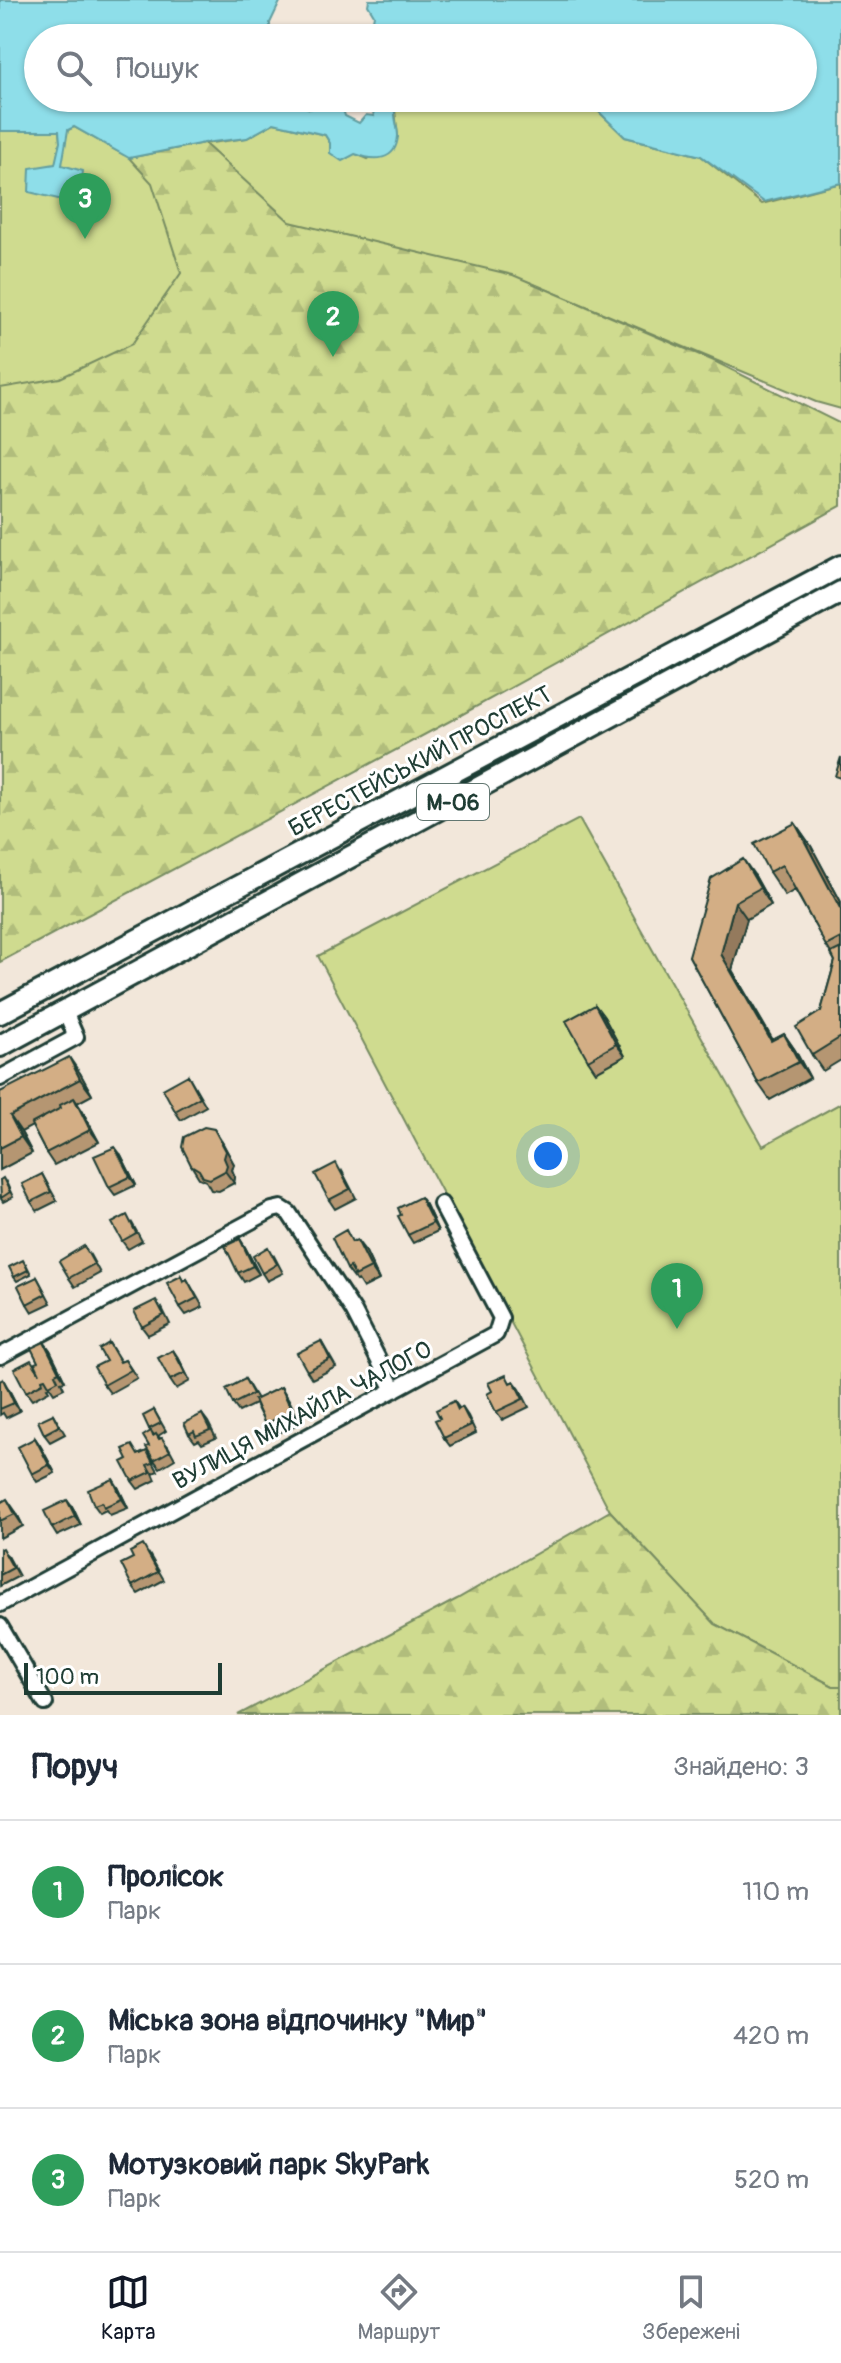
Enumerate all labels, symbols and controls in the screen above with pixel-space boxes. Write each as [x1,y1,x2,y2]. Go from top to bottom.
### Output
search box [24,24,817,112]
icon: search [52,46,96,90]
text: Пошук [116,50,200,87]
pin: 3 [59,173,111,239]
pin: 2 [307,291,359,357]
street label: БЕРЕСТЕЙСЬКИЙ ПРОСПЕКТ [284,680,557,843]
road number: М-06 [417,784,489,820]
your location [528,1136,568,1176]
pin: 1 [651,1263,703,1329]
street label: ВУЛИЦЯ МИХАЙЛА ЧАЛОГО [168,1335,437,1496]
scale bar [24,1659,222,1695]
text: 100 m [36,1663,99,1691]
text: Поруч [32,1746,118,1789]
text: Знайдено: 3 [673,1751,809,1783]
text: Пролісок [108,1858,224,1895]
text: 1 [53,1876,63,1908]
text: 110 m [742,1876,809,1908]
text: Парк [108,1895,161,1927]
text: Міська зона відпочинку "Мир" [108,2002,487,2039]
text: 2 [51,2020,65,2052]
text: 420 m [733,2020,809,2052]
text: Парк [108,2039,161,2071]
text: Мотузковий парк SkyPark [108,2146,429,2183]
text: 3 [51,2164,65,2196]
text: 520 m [734,2164,809,2196]
text: Парк [108,2183,161,2215]
tab: Карта [101,2270,156,2346]
tab: Маршрут [357,2270,440,2346]
tab: Збережені [642,2270,740,2346]

